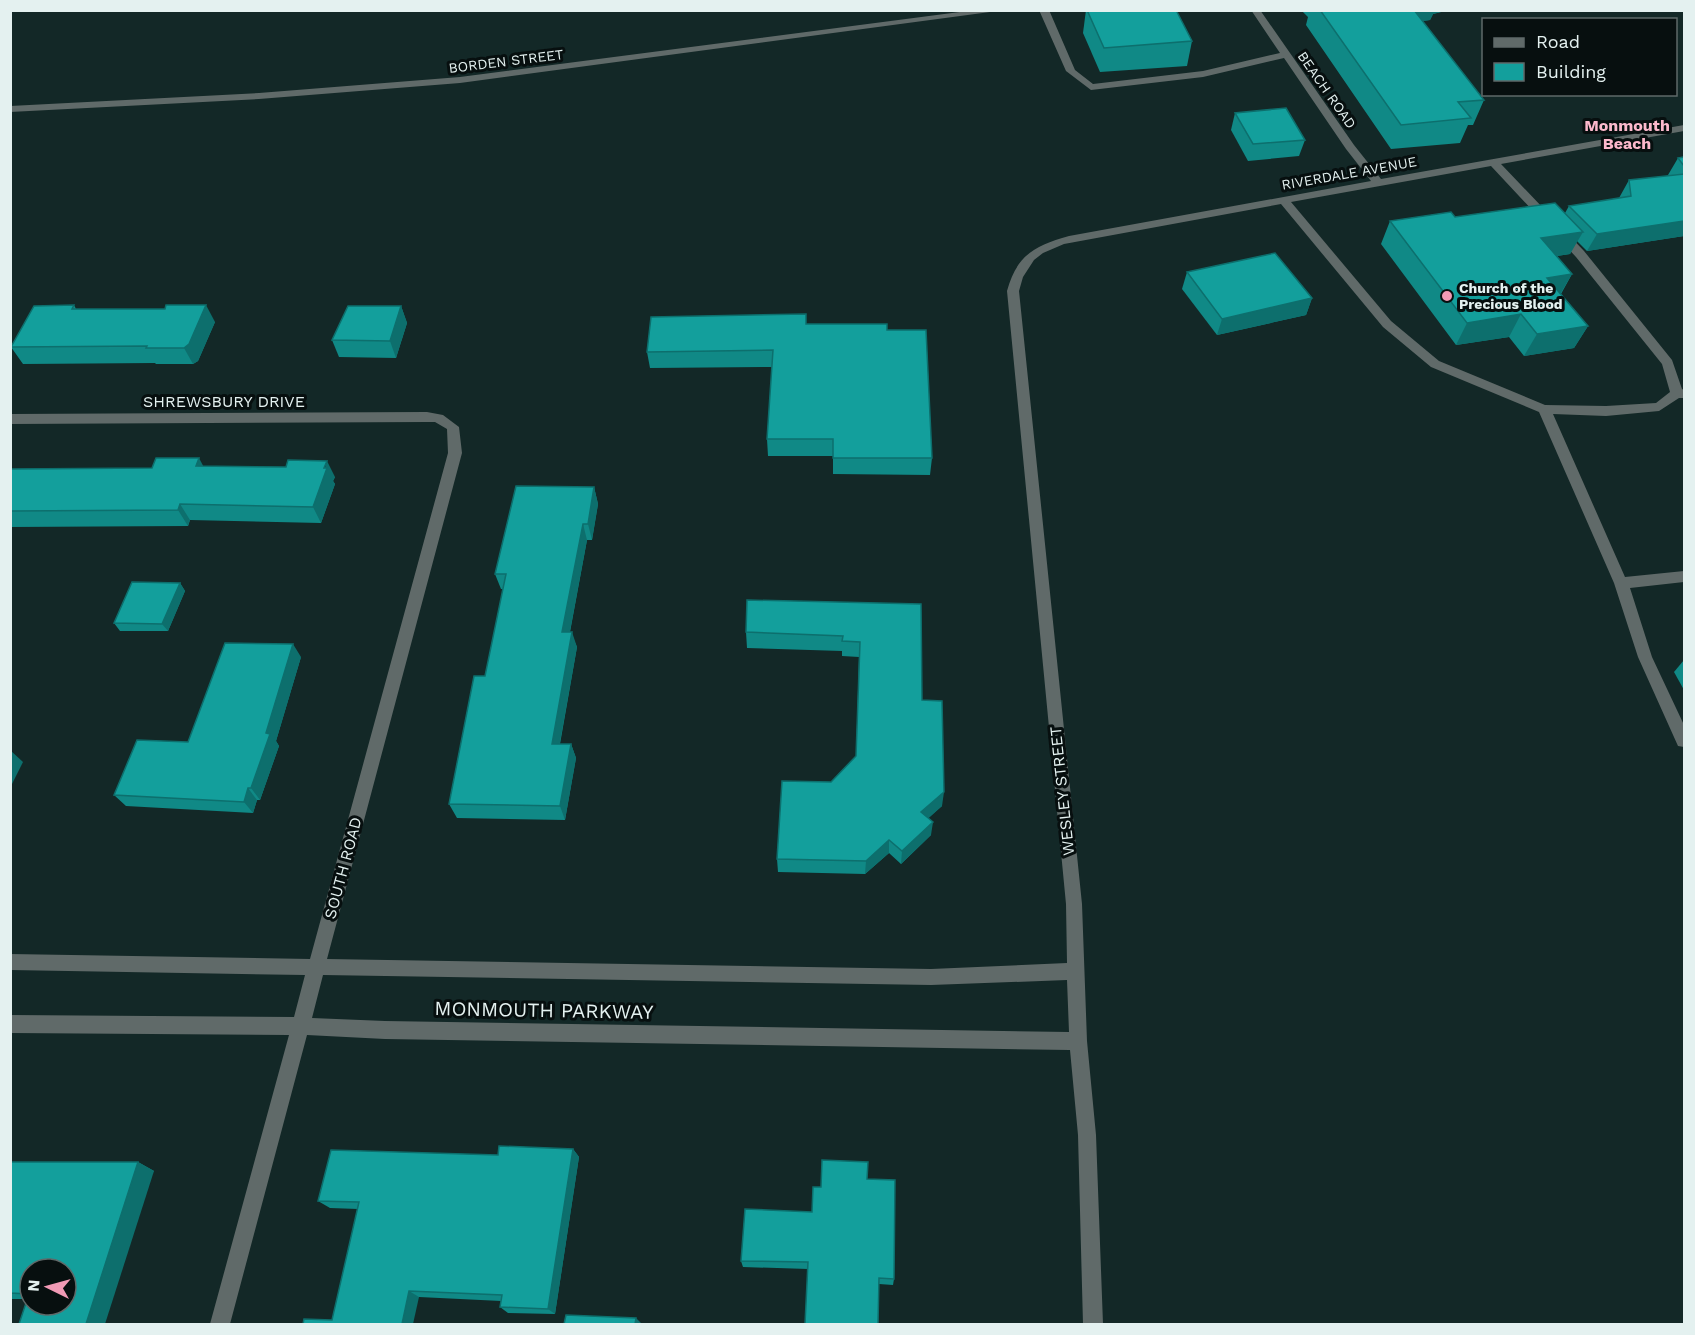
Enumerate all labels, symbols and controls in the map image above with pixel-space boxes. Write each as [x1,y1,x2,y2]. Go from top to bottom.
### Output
legend [1482,18,1677,96]
text: Road [1536,31,1580,52]
street label: BORDEN STREET [448,46,565,76]
street label: BEACH ROAD [1295,48,1359,132]
text: Building [1536,61,1606,82]
district label: Monmouth Beach [1584,116,1670,153]
street label: RIVERDALE AVENUE [1280,153,1418,193]
place label: Church of the Precious Blood [1459,280,1563,312]
marker: Church of the Precious Blood [1440,289,1454,303]
street label: SHREWSBURY DRIVE [143,392,305,411]
street label: WESLEY STREET [1046,725,1078,856]
street label: SOUTH ROAD [320,815,366,921]
street label: MONMOUTH PARKWAY [434,996,654,1024]
north arrow [18,1257,78,1317]
text: N [24,1279,44,1292]

